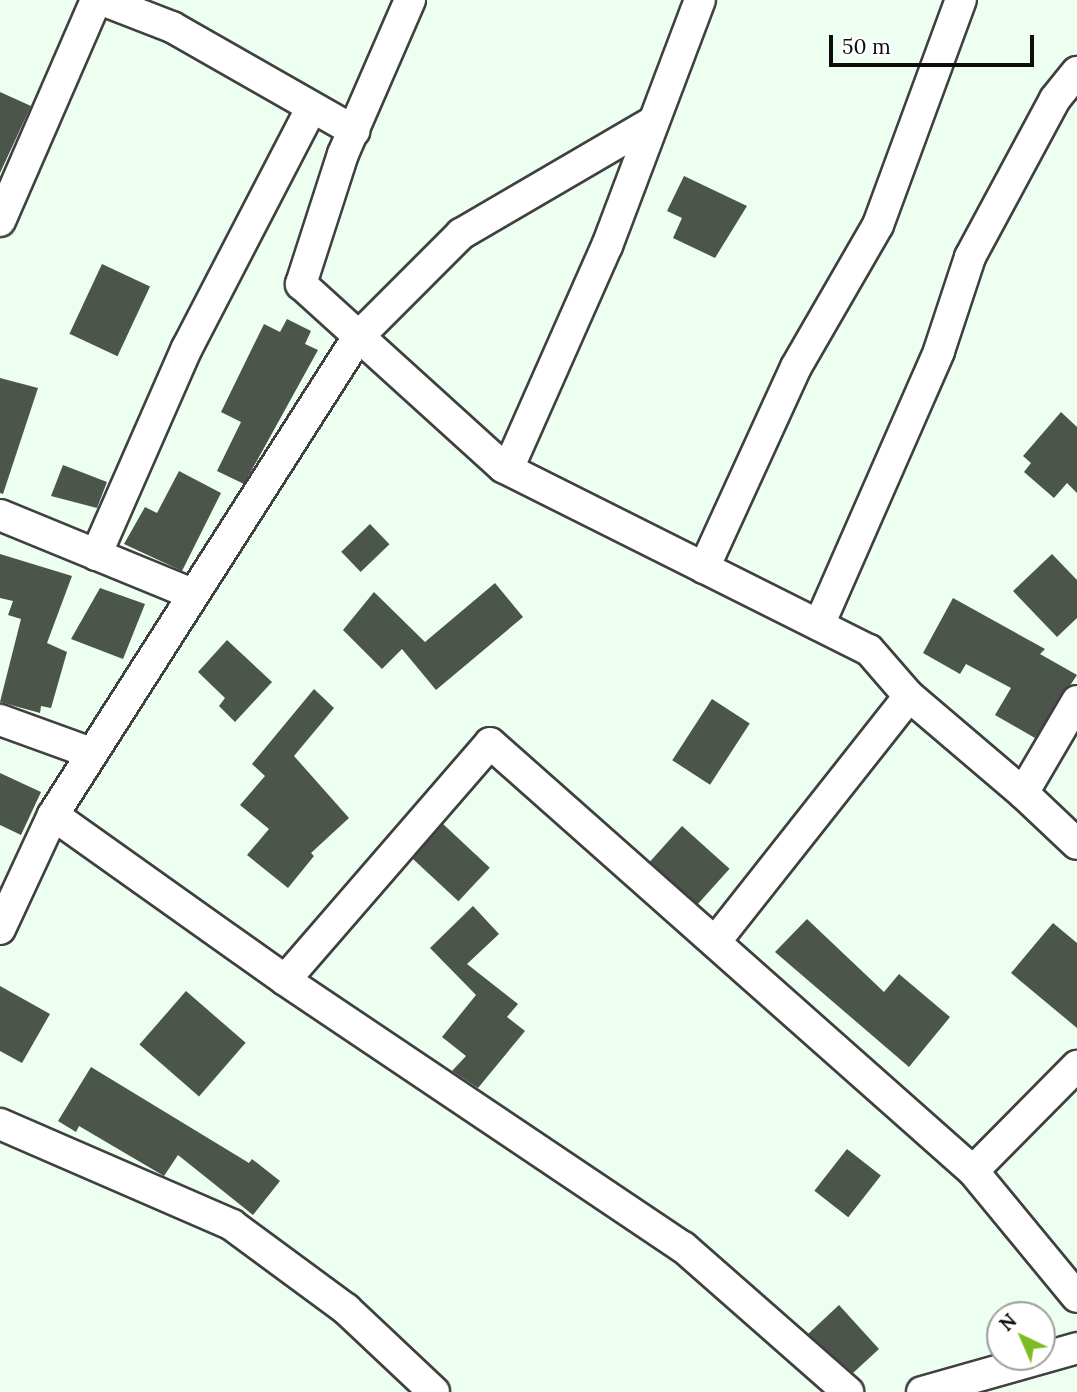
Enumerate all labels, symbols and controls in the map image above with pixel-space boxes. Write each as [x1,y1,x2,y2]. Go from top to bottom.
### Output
scale bar [832,21,1037,65]
text: 50 m [842,33,891,60]
north arrow [986,1301,1056,1371]
text: N [994,1309,1021,1336]

